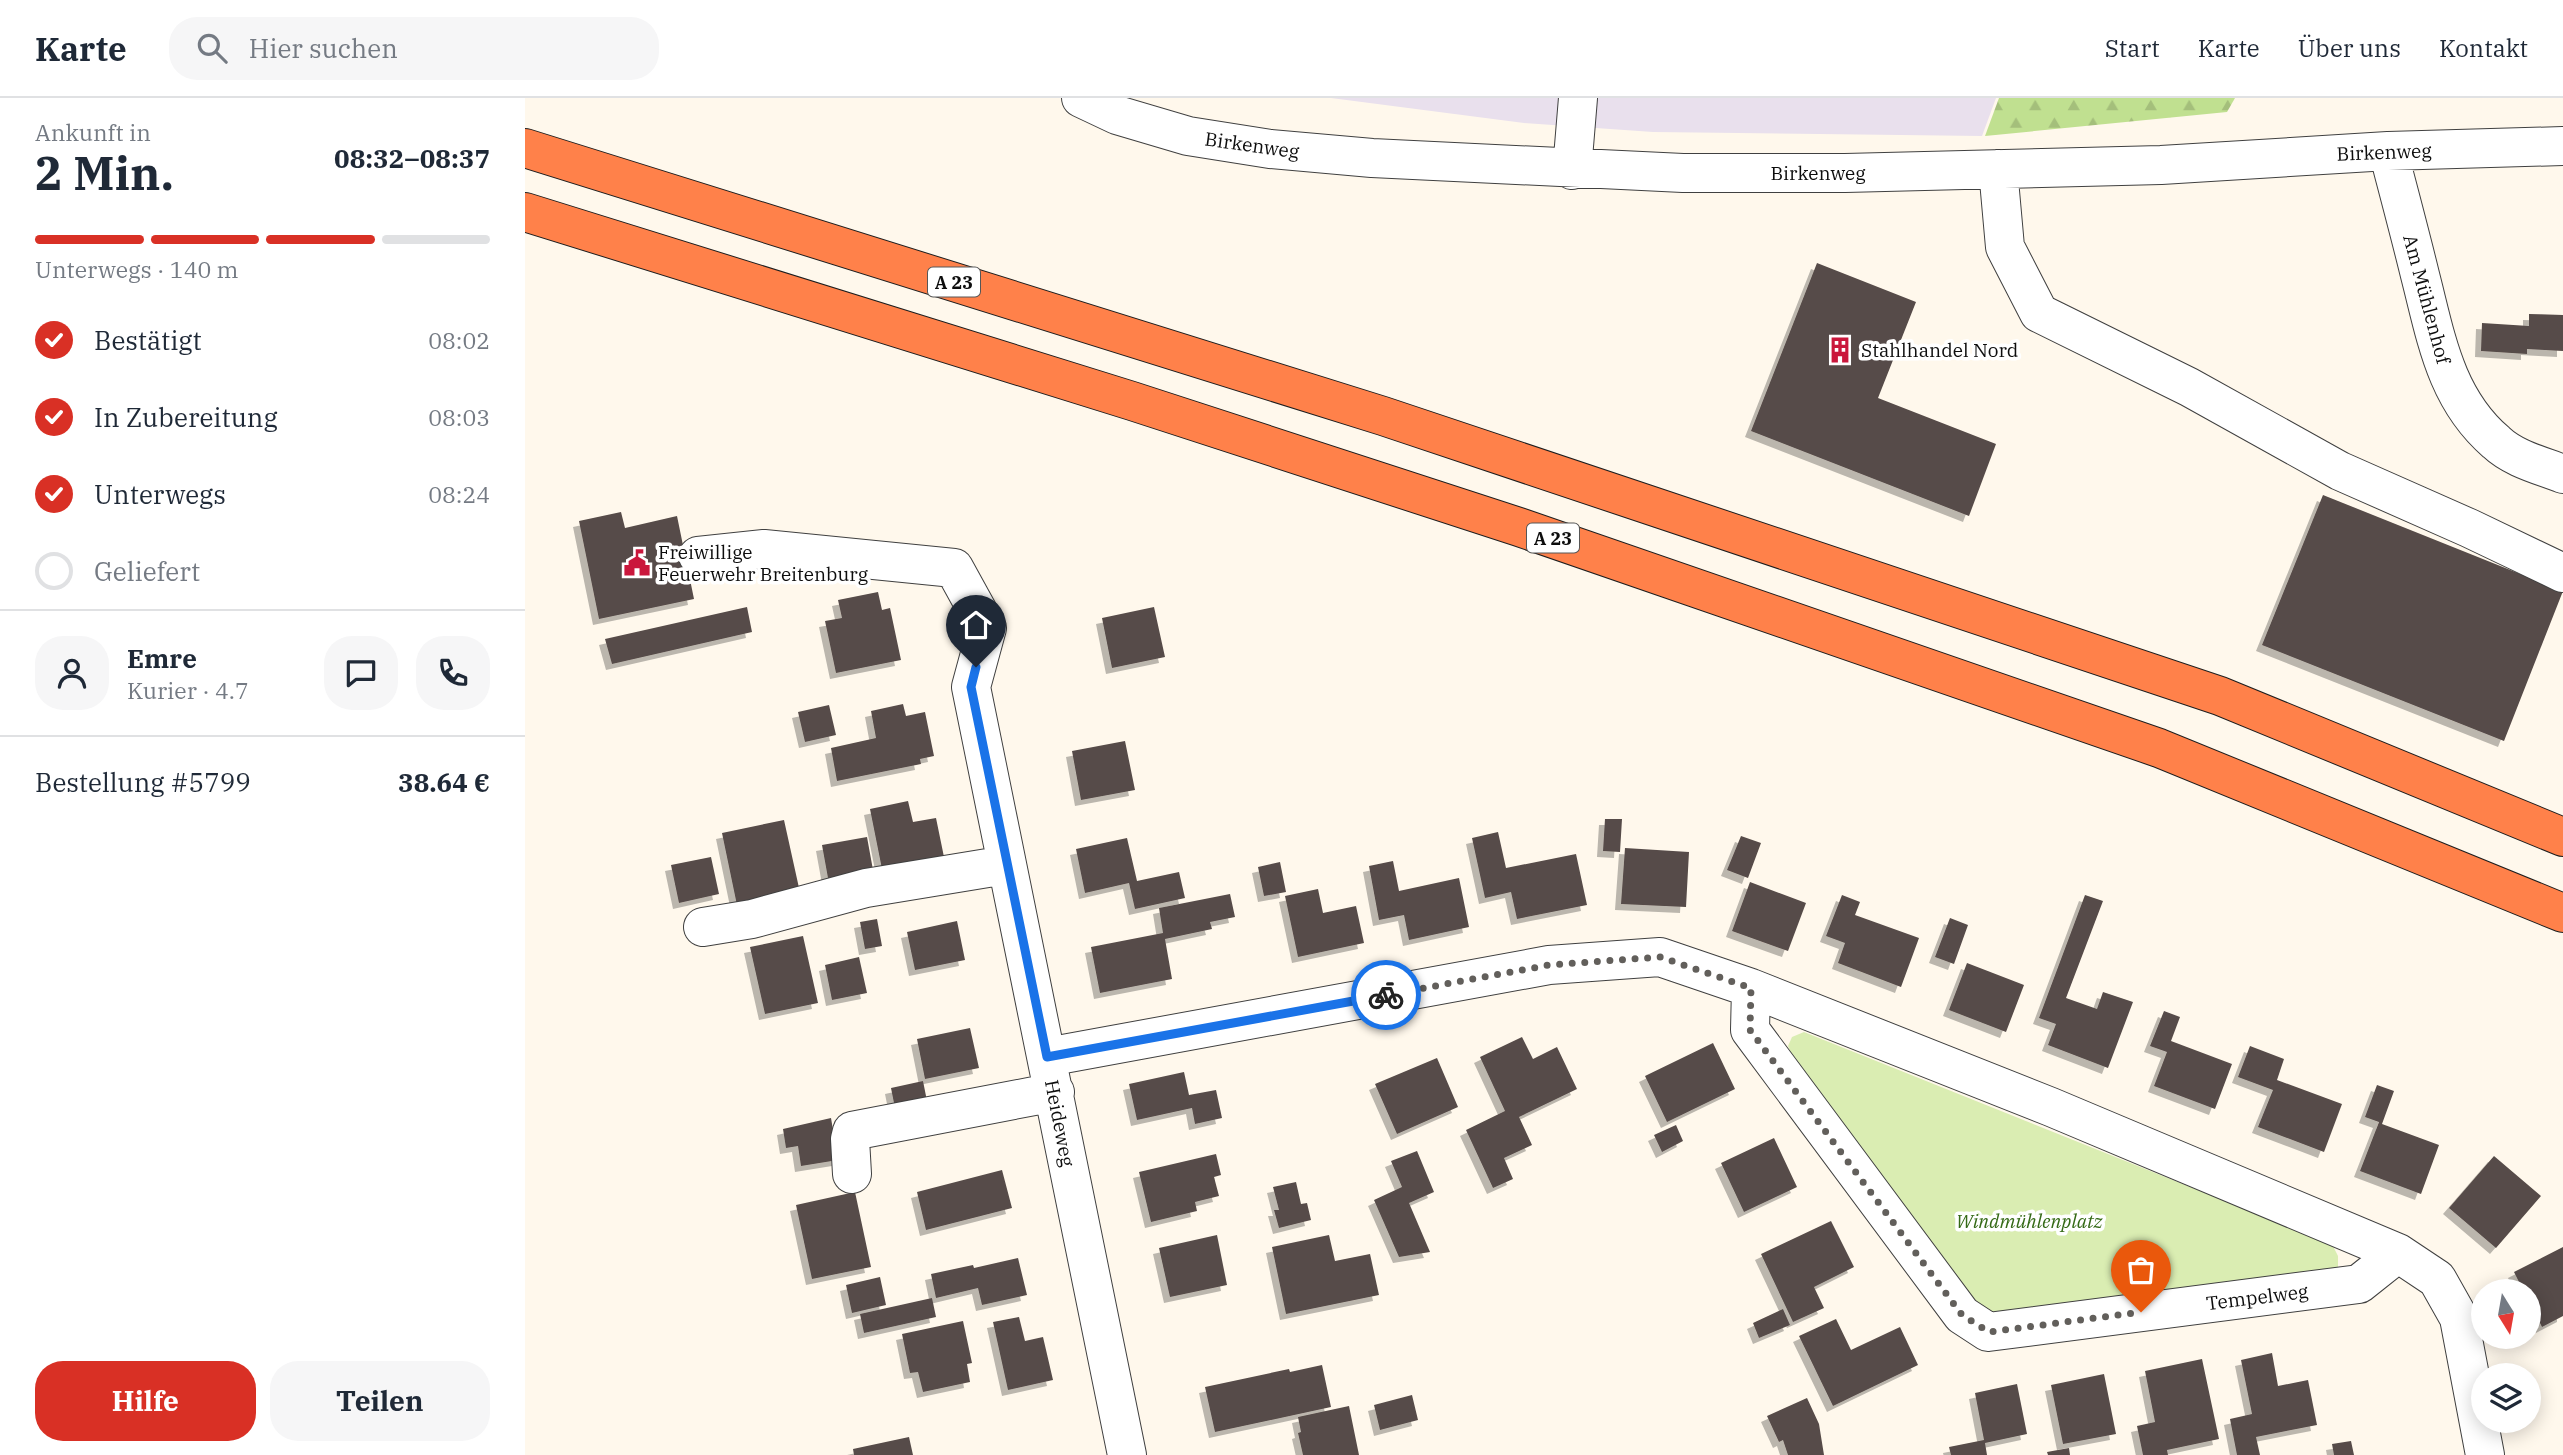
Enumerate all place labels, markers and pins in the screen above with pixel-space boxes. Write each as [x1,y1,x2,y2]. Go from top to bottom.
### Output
building icon: Stahlhandel Nord [1825,335,1855,365]
place label: Stahlhandel Nord [1861,338,2018,362]
place label: Freiwillige Feuerwehr Breitenburg [658,540,869,586]
public building icon: Freiwillige Feuerwehr Breitenburg [622,548,652,578]
pin [946,595,1006,667]
pin [2111,1240,2171,1312]

